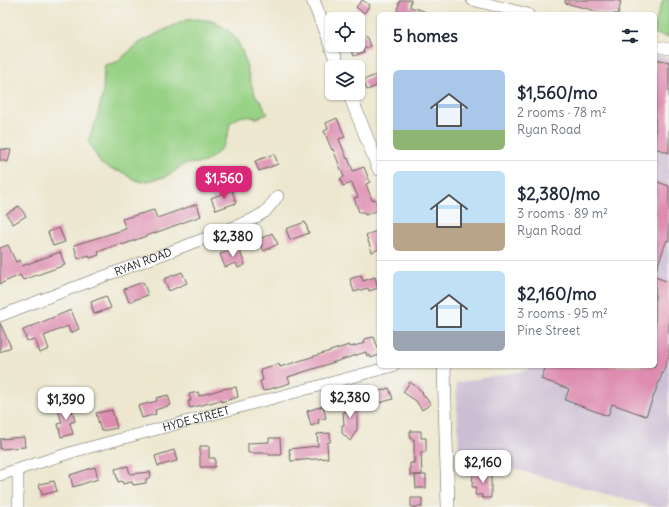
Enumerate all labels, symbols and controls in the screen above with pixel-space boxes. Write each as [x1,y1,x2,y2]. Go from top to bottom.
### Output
map controls [325,12,365,100]
button: locate [325,12,365,52]
text: 5 homes [393,25,458,47]
icon: filters [619,25,641,47]
button: layers [325,60,365,100]
text: $1,560/mo [517,82,597,104]
icon: home [425,86,473,134]
text: 2 rooms · 78 m² [517,104,607,121]
text: Ryan Road [517,121,581,138]
pin: $1,560 [191,166,257,200]
text: $1,560 [205,170,243,187]
text: $2,380/mo [517,183,600,205]
icon: home [425,187,473,235]
text: 3 rooms · 89 m² [517,205,608,222]
text: Ryan Road [517,222,581,239]
pin: $2,380 [200,224,266,258]
text: $2,380 [213,228,253,245]
street label: RYAN ROAD [112,245,174,279]
text: $2,160/mo [517,283,597,305]
icon: home [425,287,473,335]
text: 3 rooms · 95 m² [517,305,608,322]
text: Pine Street [517,322,580,339]
pin: $2,380 [317,385,383,419]
pin: $1,390 [33,387,99,421]
text: $2,380 [330,389,370,406]
text: $1,390 [47,391,85,408]
street label: HYDE STREET [161,403,231,434]
pin: $2,160 [450,450,516,484]
text: $2,160 [464,454,502,471]

